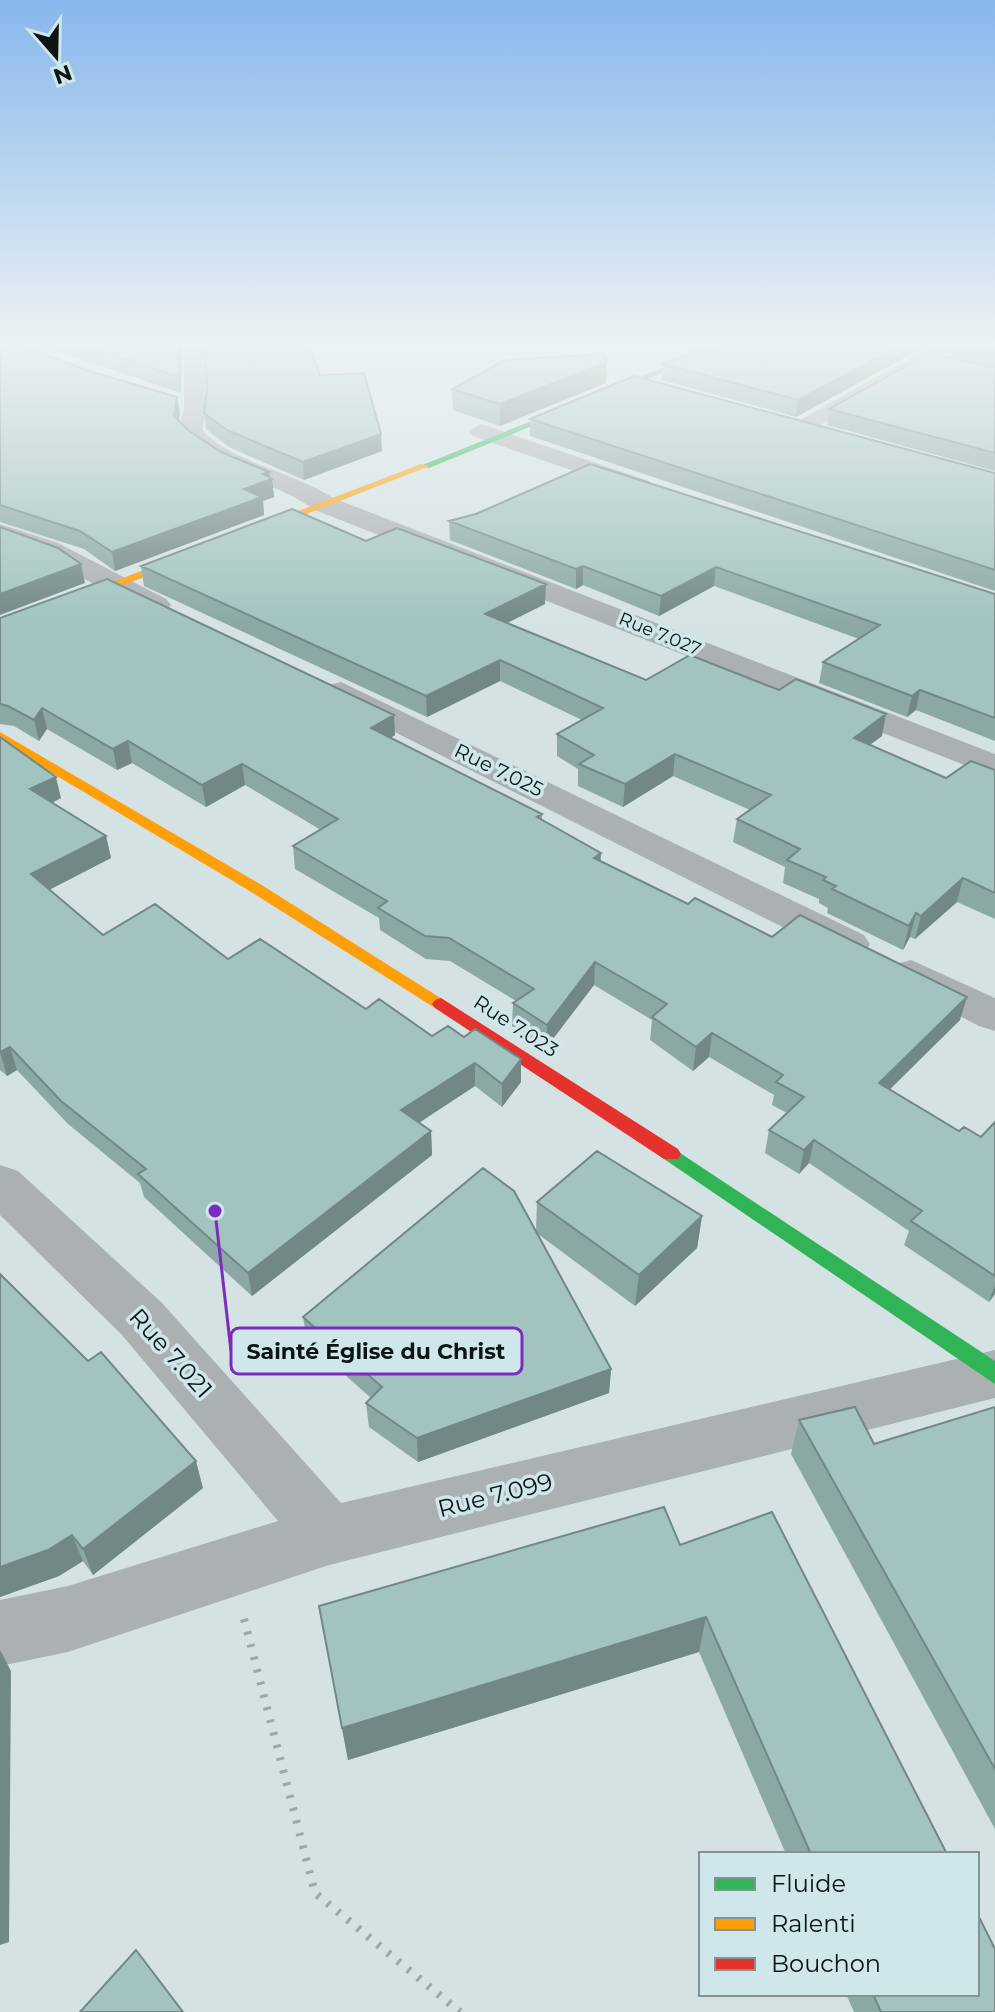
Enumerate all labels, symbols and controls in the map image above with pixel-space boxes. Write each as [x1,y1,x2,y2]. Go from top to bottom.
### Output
north arrow [16,16,96,96]
text: N [50,59,76,90]
street label: Rue 7.027 [616,608,704,660]
street label: Rue 7.025 [451,738,547,802]
street label: Rue 7.023 [469,990,563,1062]
street label: Rue 7.021 [123,1302,219,1404]
callout: Sainté Église du Christ [231,1328,522,1374]
text: Sainté Église du Christ [247,1338,506,1365]
street label: Rue 7.099 [435,1467,555,1523]
legend [699,1852,979,1996]
text: Fluide [771,1869,846,1898]
text: Ralenti [771,1909,856,1938]
text: Bouchon [771,1949,881,1978]

